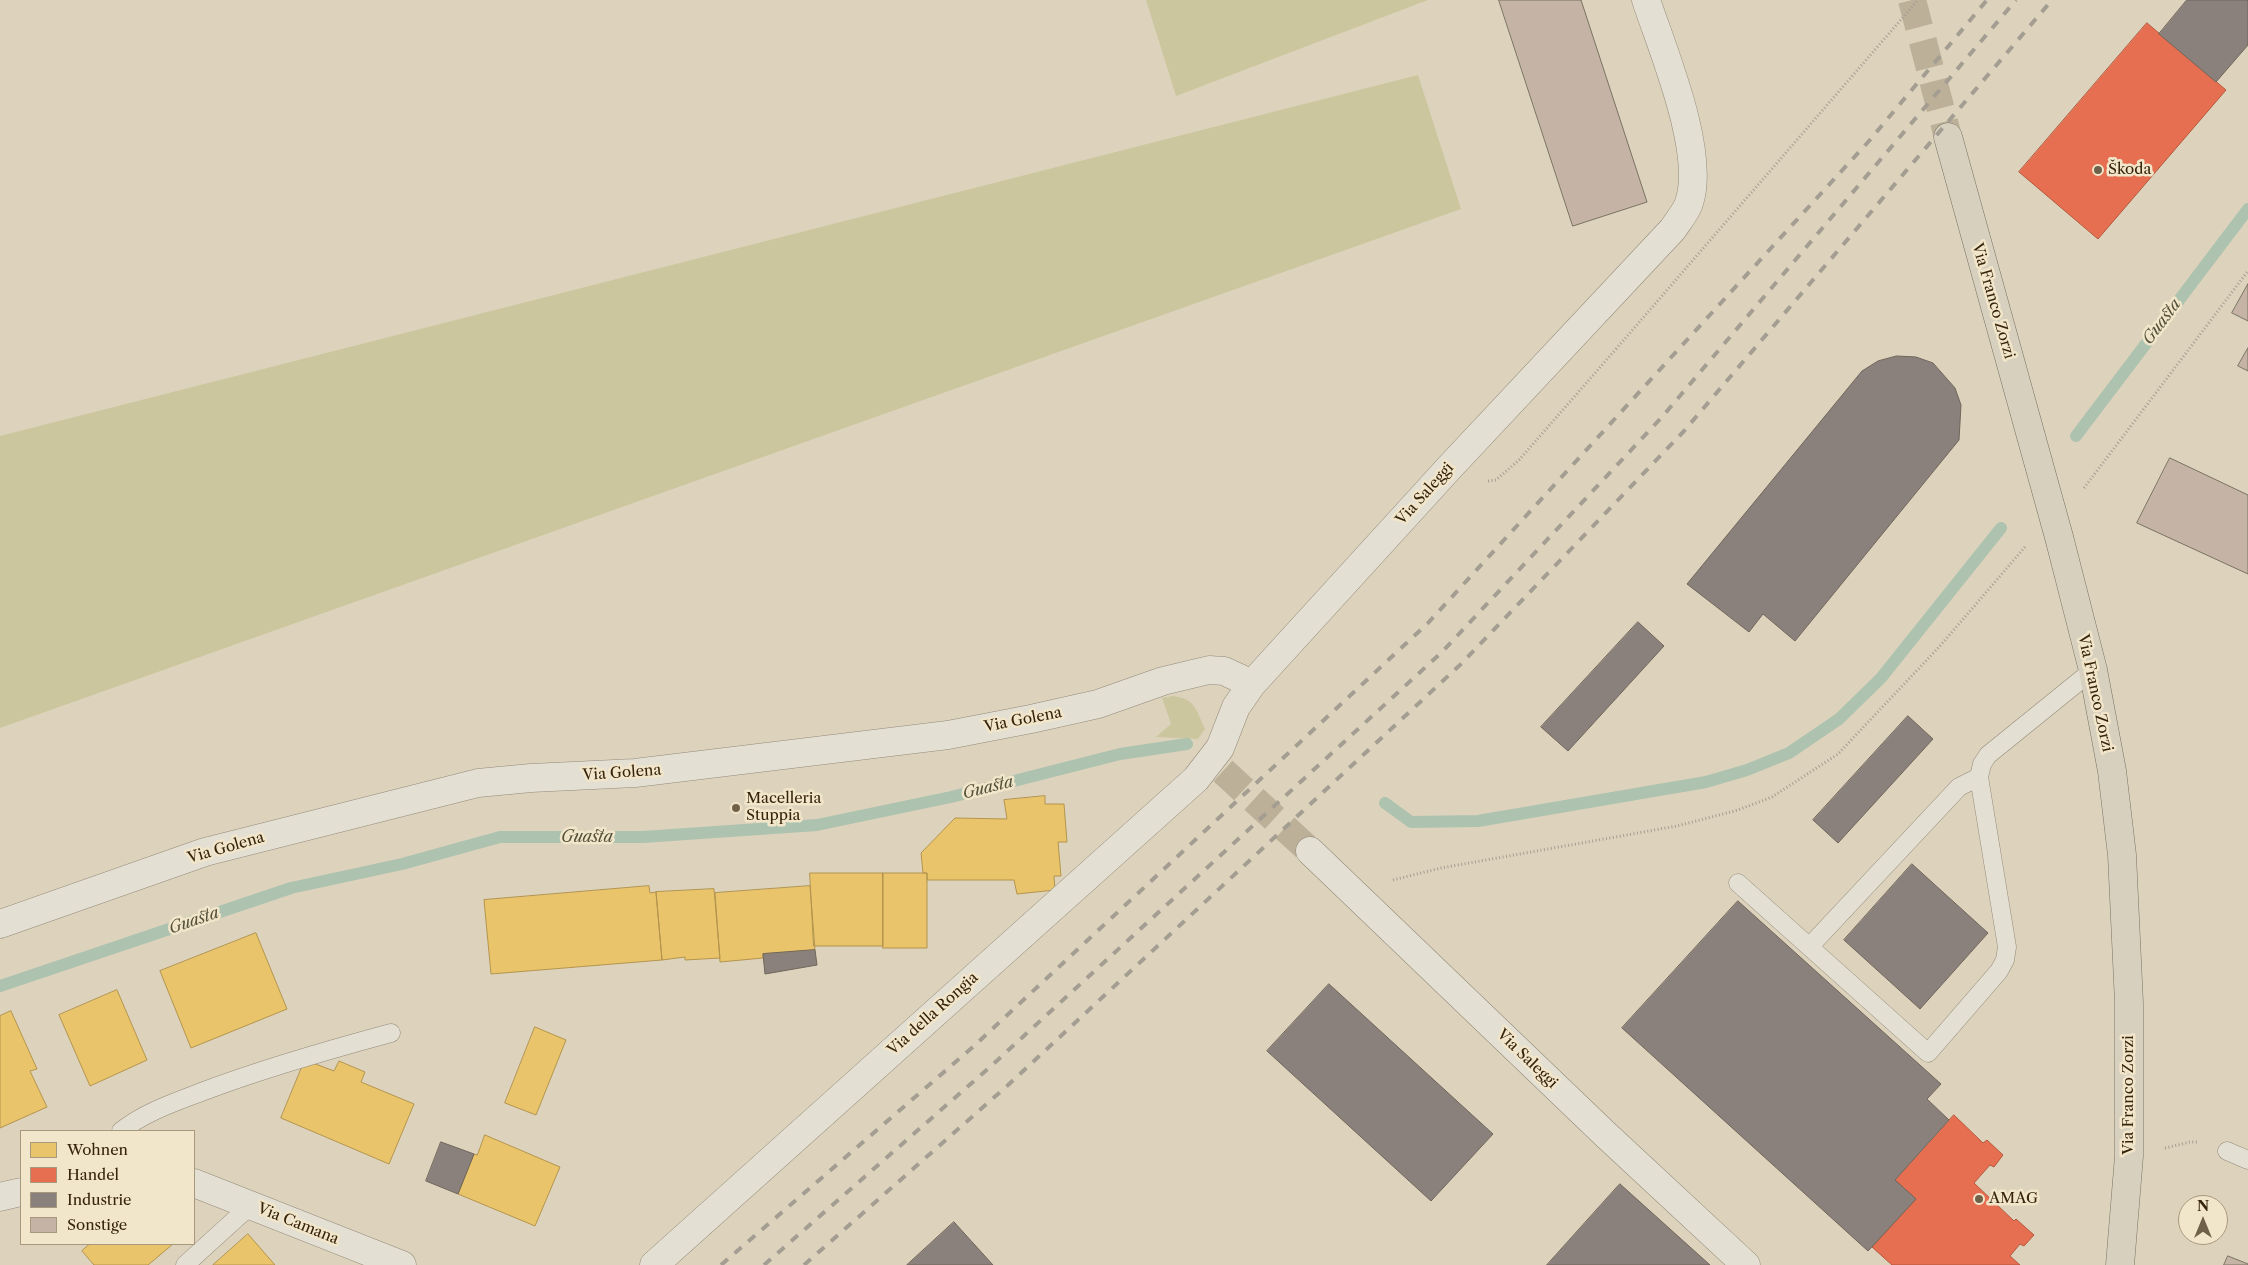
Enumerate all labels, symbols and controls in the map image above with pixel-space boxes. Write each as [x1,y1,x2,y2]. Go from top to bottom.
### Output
place label: Škoda [2108,161,2151,179]
marker: Škoda [2092,164,2104,176]
street label: Via Franco Zorzi [1968,241,2018,361]
water label: Guasta [2139,295,2185,349]
street label: Via Saleggi [1392,459,1458,529]
street label: Via Franco Zorzi [2074,633,2116,753]
street label: Via Golena [983,704,1063,736]
street label: Via Golena [582,761,662,785]
water label: Guasta [960,772,1016,804]
place label: Macelleria Stuppia [746,790,821,825]
marker: Macelleria Stuppia [730,802,742,814]
water label: Guasta [561,827,613,847]
street label: Via Golena [186,828,266,868]
water label: Guasta [166,903,222,939]
street label: Via della Rongia [884,969,982,1059]
street label: Via Saleggi [1493,1026,1561,1092]
street label: Via Franco Zorzi [2120,1035,2138,1155]
legend [20,1130,195,1245]
text: Wohnen [67,1140,128,1159]
text: Handel [67,1165,119,1184]
text: Industrie [67,1190,131,1209]
place label: AMAG [1989,1190,2038,1208]
marker: AMAG [1973,1193,1985,1205]
north arrow [2178,1195,2228,1245]
text: N [2197,1197,2209,1215]
street label: Via Camana [255,1200,341,1248]
text: Sonstige [67,1215,127,1234]

